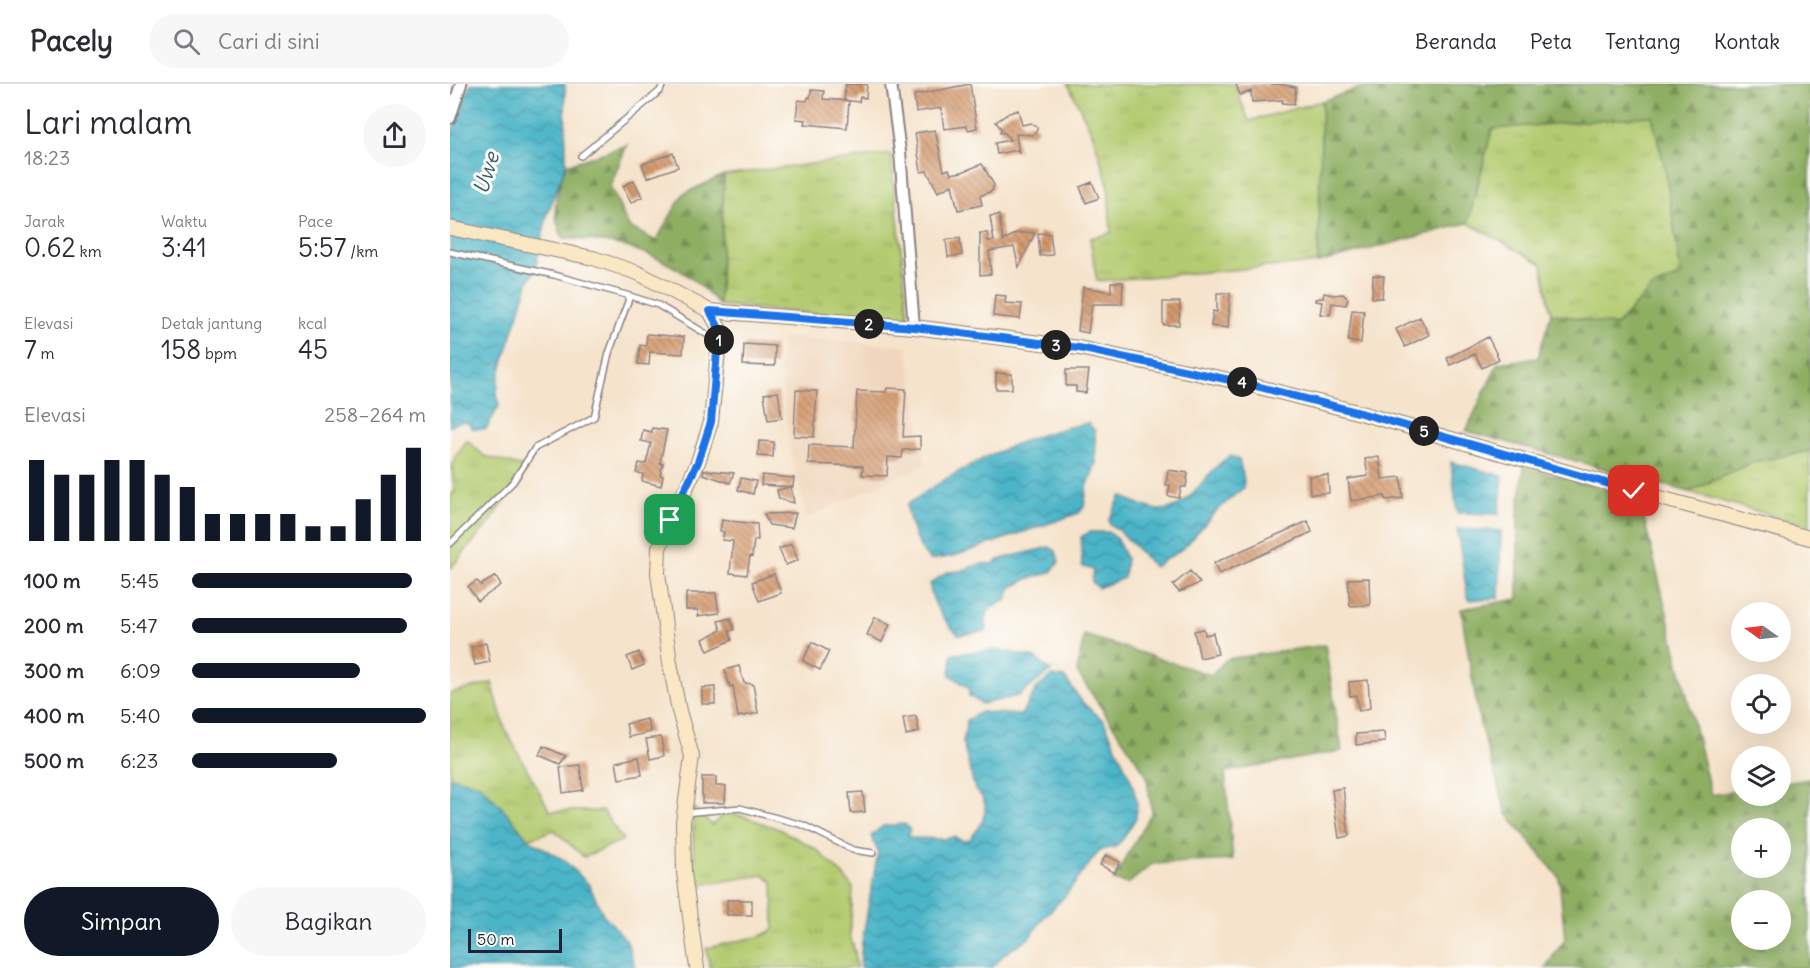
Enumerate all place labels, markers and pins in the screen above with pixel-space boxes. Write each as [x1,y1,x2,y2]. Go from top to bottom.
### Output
pin: 2 [854,309,884,339]
pin: 1 [704,325,734,355]
pin: 3 [1041,330,1071,360]
pin: 4 [1227,367,1257,397]
pin: 5 [1409,416,1439,446]
pin [1608,465,1659,516]
pin [644,494,695,545]

